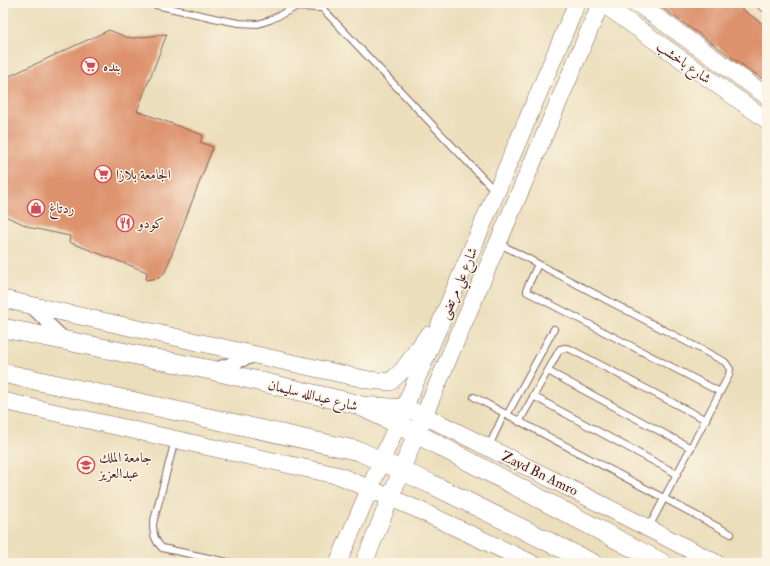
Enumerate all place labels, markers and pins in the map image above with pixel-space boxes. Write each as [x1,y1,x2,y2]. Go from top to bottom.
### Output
supermarket icon: بنده [80,56,100,76]
place label: بنده [103,58,121,75]
supermarket icon: الجامعة بلازا [93,164,113,184]
place label: الجامعة بلازا [116,166,171,183]
shop icon: ردتاغ [26,198,46,218]
place label: ردتاغ [49,200,74,220]
restaurant icon: كودو [115,213,135,233]
place label: كودو [136,215,164,232]
place label: جامعة الملك عبدالعزيز [97,449,152,482]
school or university icon: جامعة الملك عبدالعزيز [76,455,96,475]

